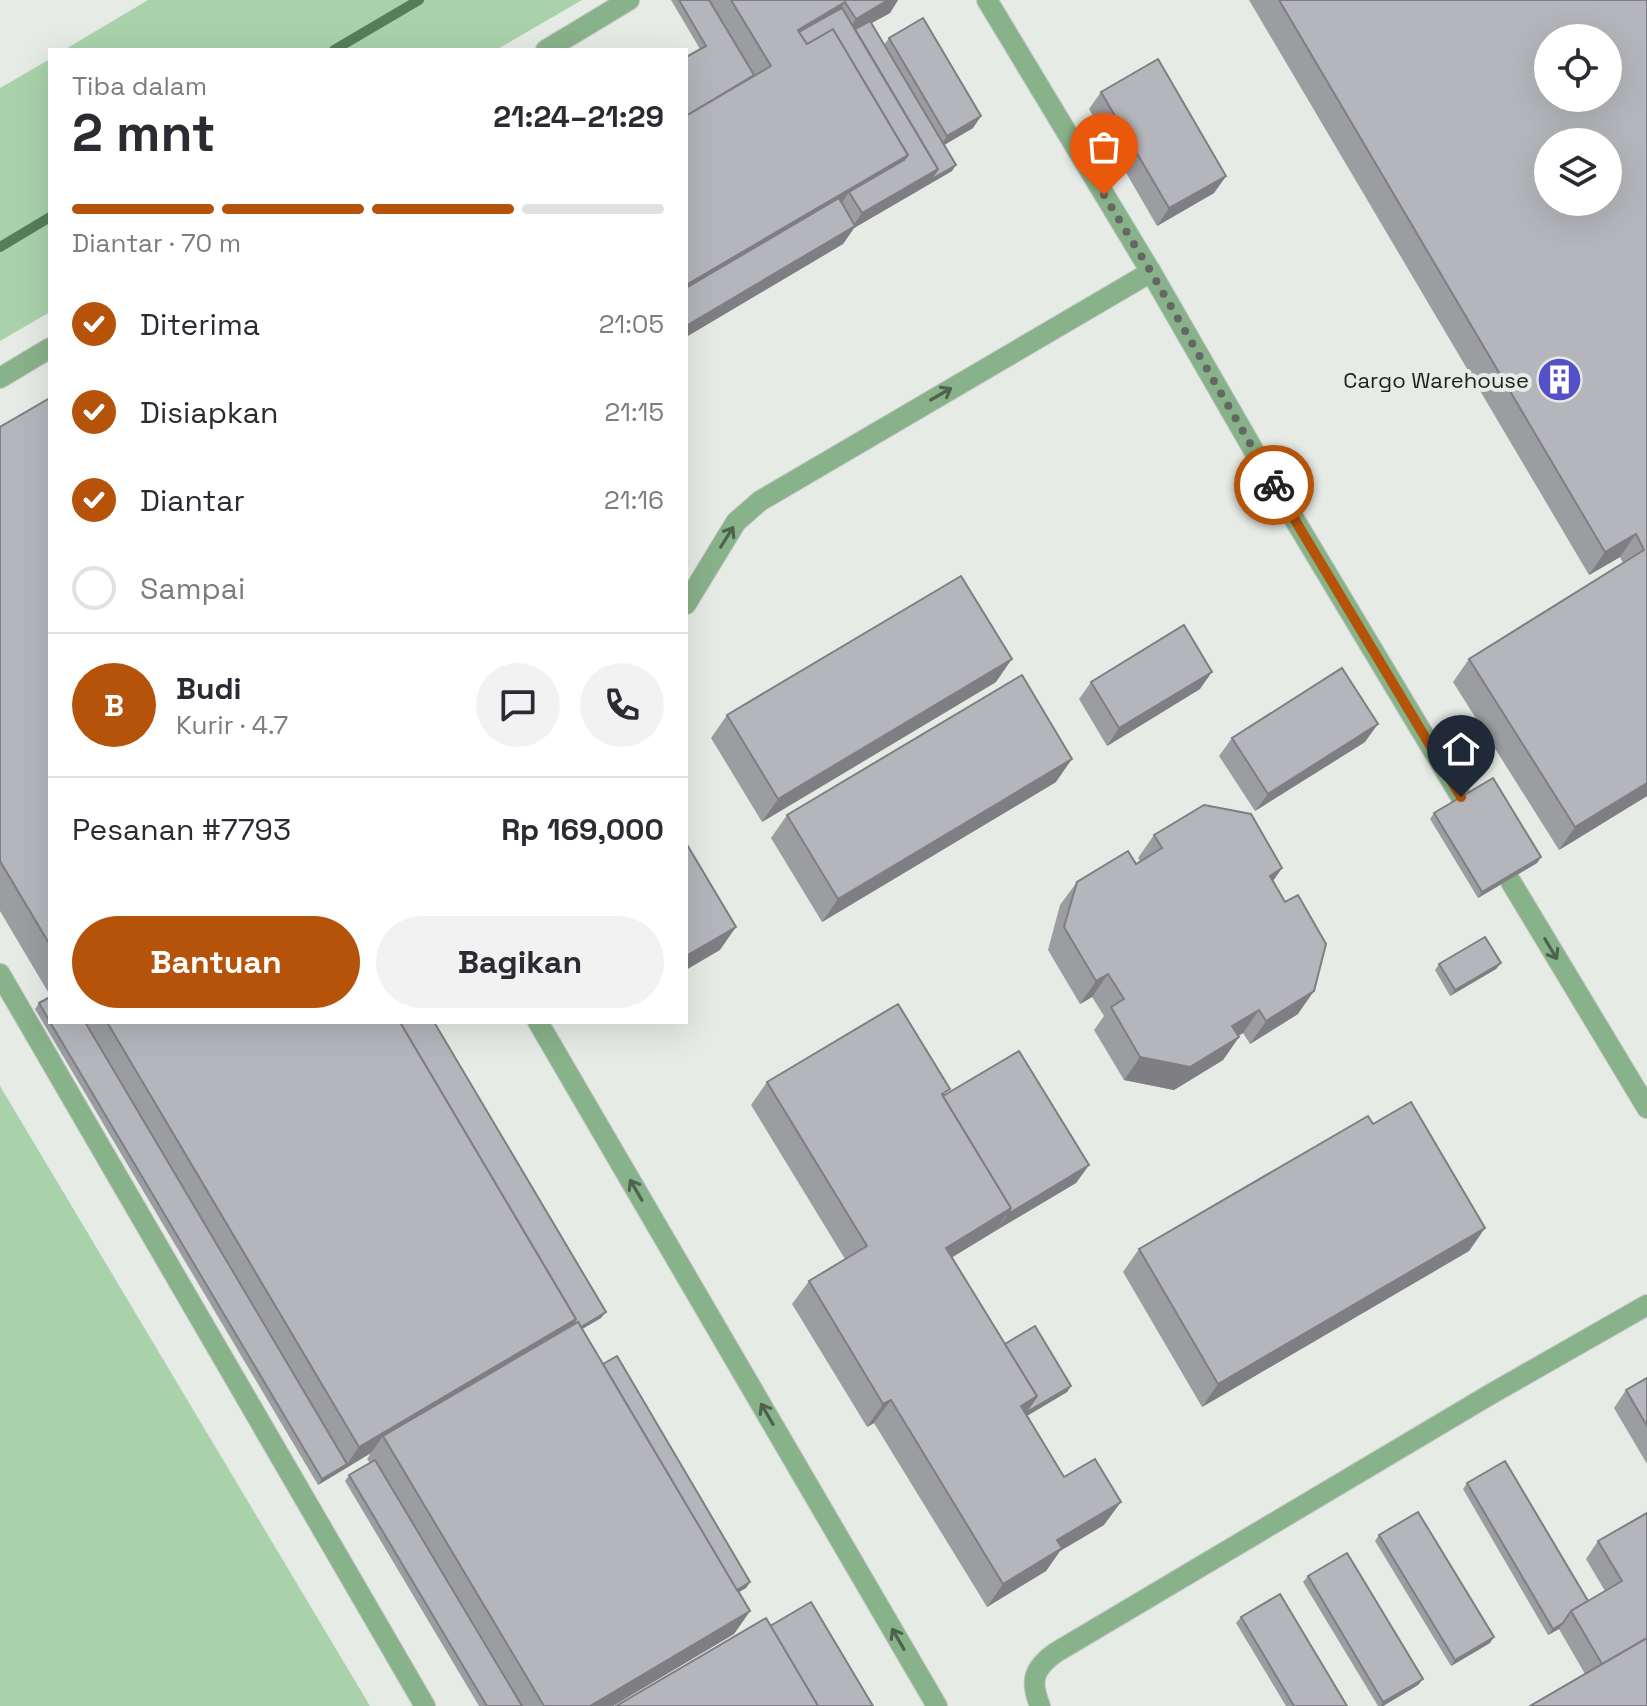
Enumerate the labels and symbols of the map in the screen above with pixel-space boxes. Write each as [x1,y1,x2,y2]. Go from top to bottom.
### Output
pin [1070,113,1138,195]
building icon: Cargo Warehouse [1536,356,1584,404]
place label: Cargo Warehouse [1343,366,1529,394]
one-way arrow [929,386,952,402]
courier [1234,445,1314,525]
one-way arrow [719,526,735,549]
pin [1427,715,1495,797]
one-way arrow [1544,937,1560,960]
one-way arrow [628,1178,643,1202]
one-way arrow [759,1403,775,1426]
one-way arrow [890,1628,906,1651]

